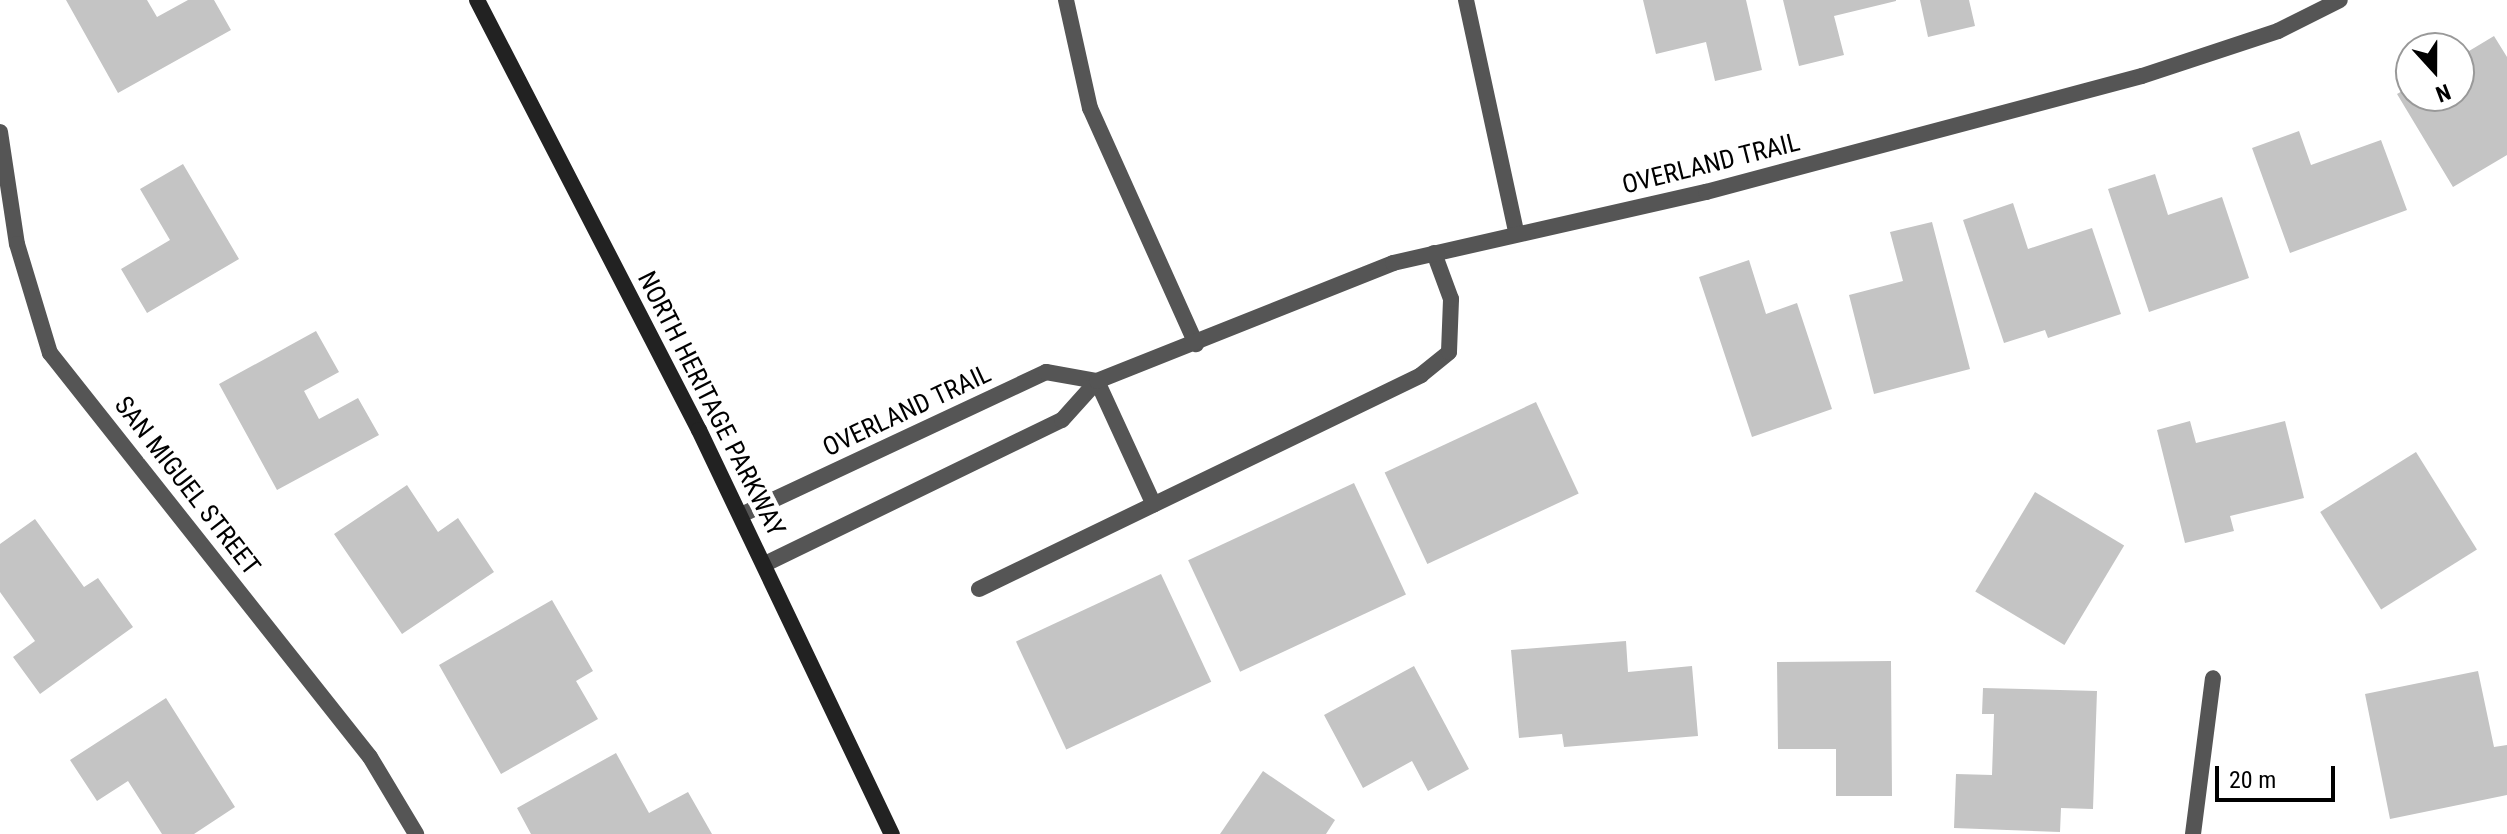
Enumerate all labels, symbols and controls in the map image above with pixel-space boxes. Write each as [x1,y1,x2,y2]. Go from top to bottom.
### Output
north arrow [2395,32,2475,112]
text: N [2432,79,2454,107]
street label: OVERLAND TRAIL [1619,127,1803,201]
street label: NORTH HERITAGE PARKWAY [631,266,791,542]
street label: OVERLAND TRAIL [818,358,996,464]
street label: SAN MIGUEL STREET [107,390,267,582]
scale bar [2219,750,2339,800]
text: 20 m [2229,766,2276,794]

